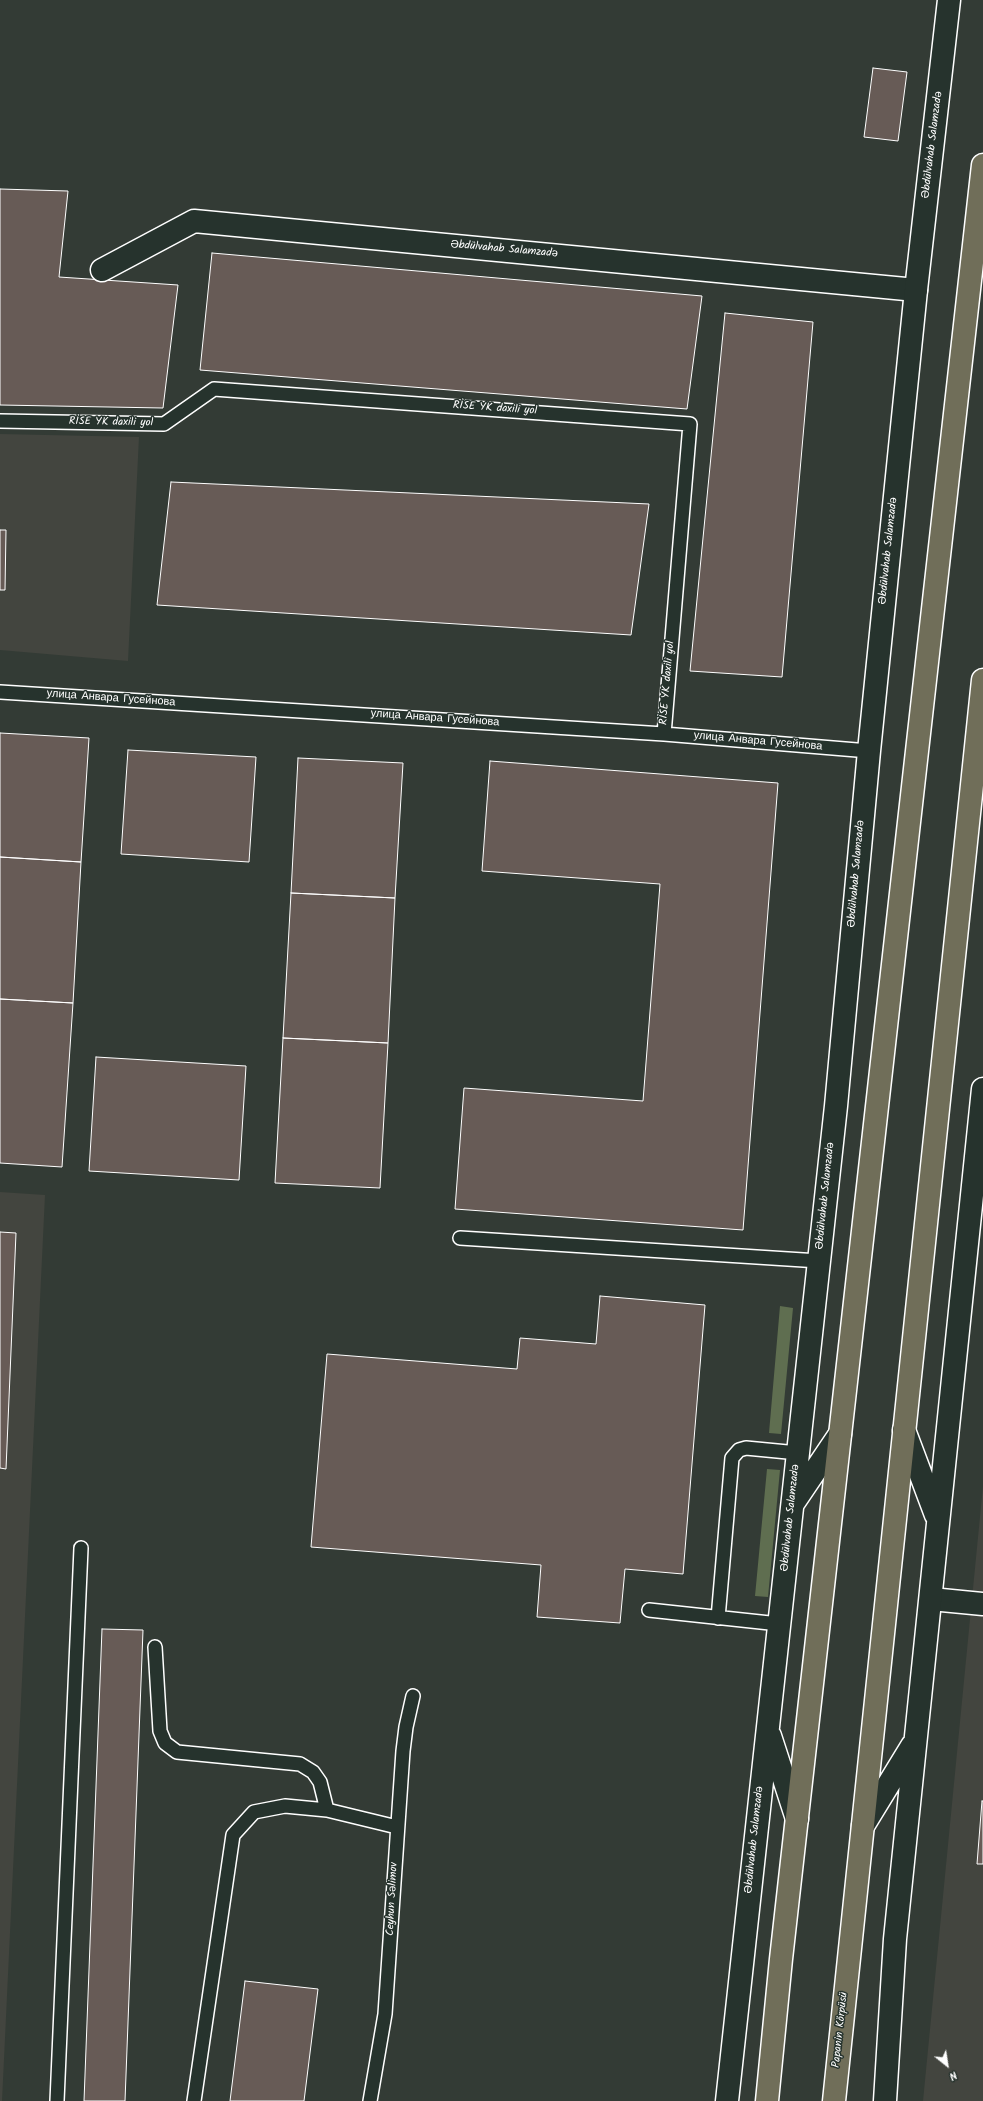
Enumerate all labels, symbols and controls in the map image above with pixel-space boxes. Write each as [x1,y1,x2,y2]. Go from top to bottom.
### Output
street label: Əbdülvahab Salamzadə [920,91,946,199]
street label: Əbdülvahab Salamzadə [450,239,558,261]
street label: RİSE YK daxili yol [453,399,537,419]
street label: RİSE YK daxili yol [69,416,153,430]
street label: Əbdülvahab Salamzadə [877,497,901,605]
street label: RİSE YK daxili yol [658,640,678,726]
street label: улица Анвара Гусейнова [46,688,176,710]
street label: улица Анвара Гусейнова [370,708,500,730]
street label: улица Анвара Гусейнова [693,730,823,754]
street label: Əbdülvahab Salamzadə [846,820,868,928]
street label: Əbdülvahab Salamzadə [814,1142,838,1250]
street label: Əbdülvahab Salamzadə [779,1464,803,1572]
street label: Əbdülvahab Salamzadə [743,1786,767,1894]
street label: Ceyhun Səlimov [384,1862,402,1936]
street label: Papanin Körpüsü [830,1992,852,2068]
north arrow [927,2045,967,2085]
text: N [945,2066,961,2085]

